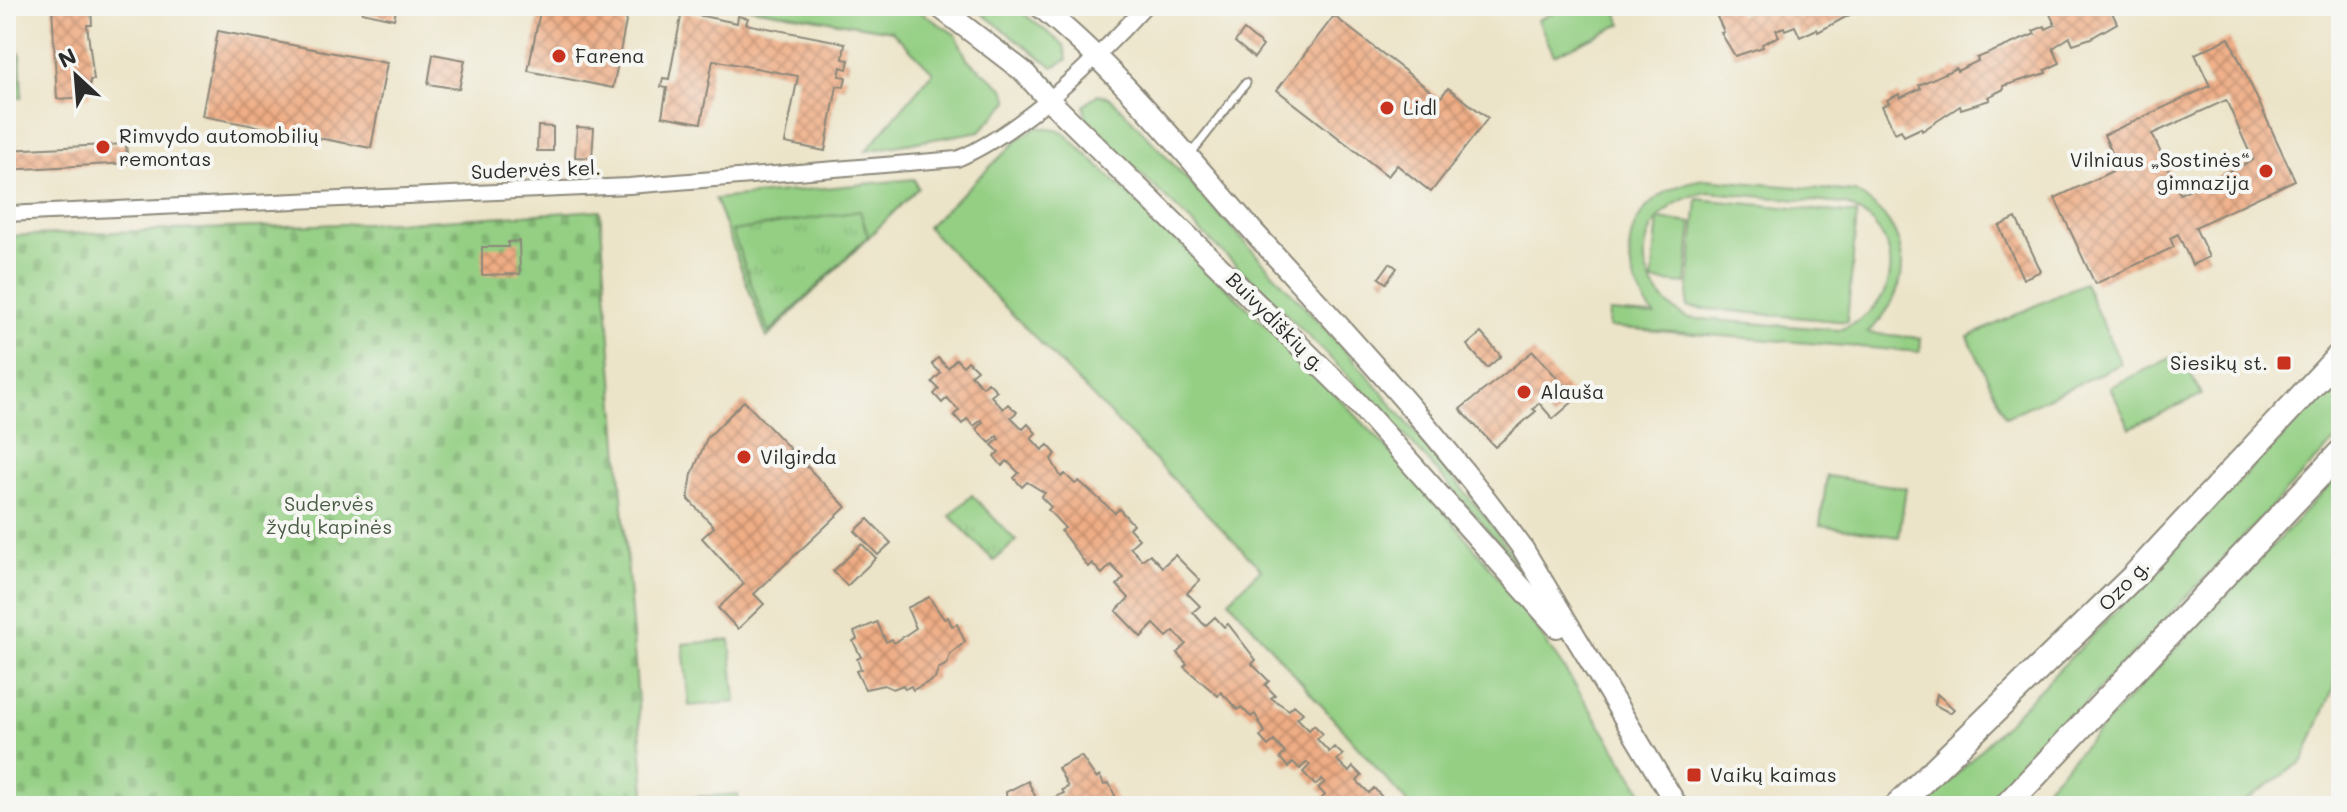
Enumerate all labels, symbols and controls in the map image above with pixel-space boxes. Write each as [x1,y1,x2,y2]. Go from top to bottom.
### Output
north arrow [36,36,116,116]
text: N [53,41,81,74]
place label: Farena [575,42,645,68]
marker: Farena [550,47,568,65]
place label: Lidl [1403,94,1437,120]
marker: Lidl [1378,99,1396,117]
place label: Rimvydo automobilių remontas [119,122,319,171]
marker: Rimvydo automobilių remontas [94,138,112,156]
place label: Vilniaus „Sostinės“ gimnazija [2070,146,2250,195]
street label: Sudervės kel. [470,154,601,184]
marker: Vilniaus „Sostinės“ gimnazija [2257,162,2275,180]
street label: Buivydiškių g. [1221,266,1332,377]
place label: Siesikų st. [2170,349,2268,375]
marker: Siesikų st. [2275,354,2293,372]
place label: Alauša [1540,378,1604,404]
marker: Alauša [1515,383,1533,401]
place label: Vilgirda [760,443,837,469]
marker: Vilgirda [735,448,753,466]
park label: Sudervės žydų kapinės [266,490,392,539]
street label: Ozo g. [2092,553,2154,616]
place label: Vaikų kaimas [1710,761,1837,787]
marker: Vaikų kaimas [1685,766,1703,784]

